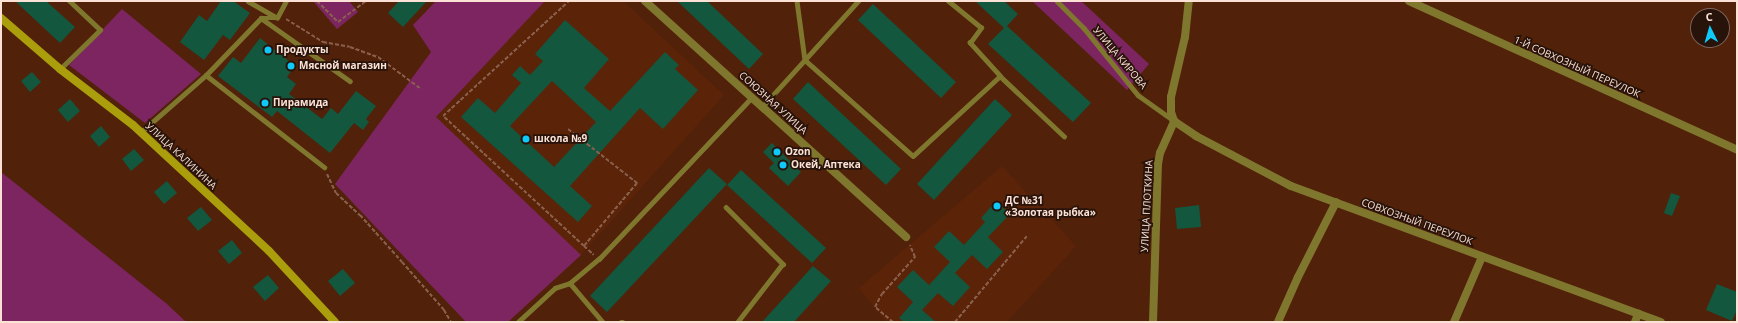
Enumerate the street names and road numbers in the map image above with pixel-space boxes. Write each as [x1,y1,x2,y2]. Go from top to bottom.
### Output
street label: УЛИЦА КИРОВА [1091,25,1149,91]
street label: 1-Й СОВХОЗНЫЙ ПЕРЕУЛОК [1512,34,1642,100]
street label: СОЮЗНАЯ УЛИЦА [736,69,810,137]
street label: УЛИЦА КАЛИНИНА [143,120,219,192]
street label: УЛИЦА ПЛОТКИНА [1139,160,1155,252]
street label: СОВХОЗНЫЙ ПЕРЕУЛОК [1360,196,1474,248]

